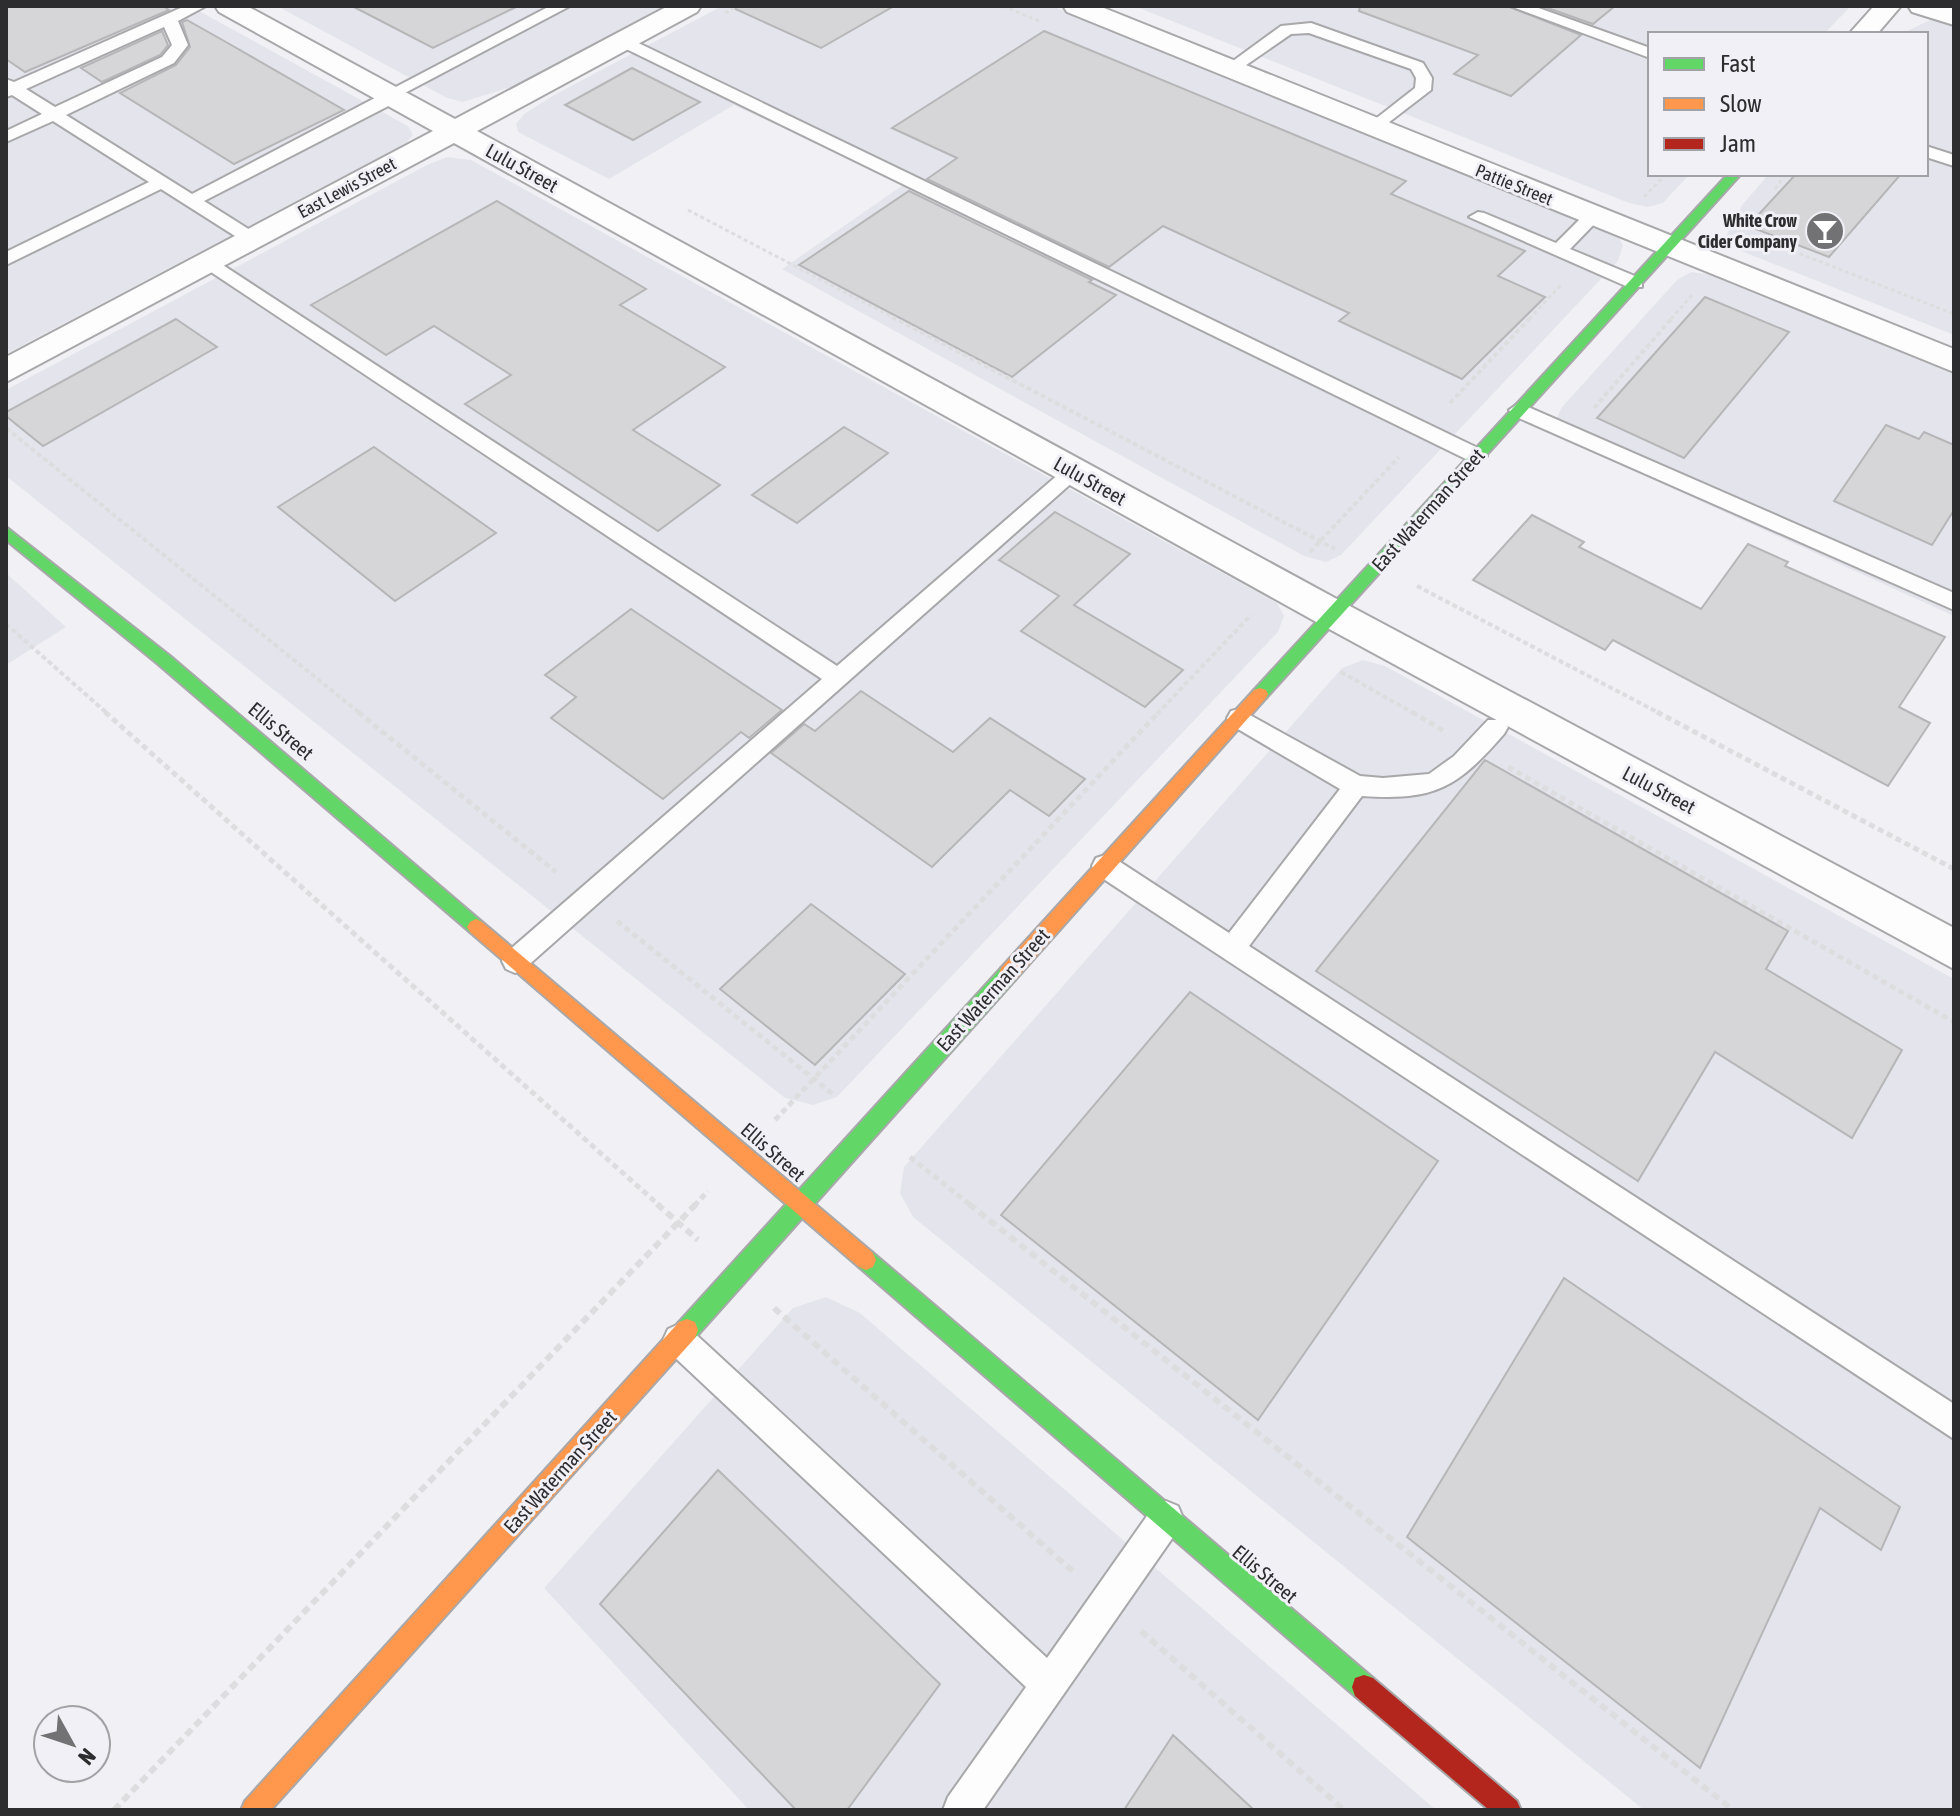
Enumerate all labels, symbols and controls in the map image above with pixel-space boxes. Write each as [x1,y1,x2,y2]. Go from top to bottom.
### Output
legend [1648,32,1928,176]
text: Fast [1720,50,1756,77]
text: Slow [1720,90,1762,117]
text: Jam [1720,130,1756,157]
street label: Lulu Street [482,138,563,197]
street label: East Lewis Street [294,153,399,222]
street label: Pattie Street [1472,160,1556,210]
place label: White Crow Cider Company [1698,210,1798,252]
bar icon: White Crow Cider Company [1804,210,1846,252]
street label: East Waterman Street [1367,443,1489,576]
street label: Lulu Street [1050,451,1131,510]
street label: Ellis Street [244,697,319,764]
street label: Lulu Street [1619,761,1700,818]
street label: East Waterman Street [932,923,1054,1056]
street label: Ellis Street [737,1118,810,1186]
street label: East Waterman Street [499,1405,621,1538]
street label: Ellis Street [1228,1540,1303,1607]
north arrow [32,1704,112,1784]
text: N [73,1744,101,1770]

